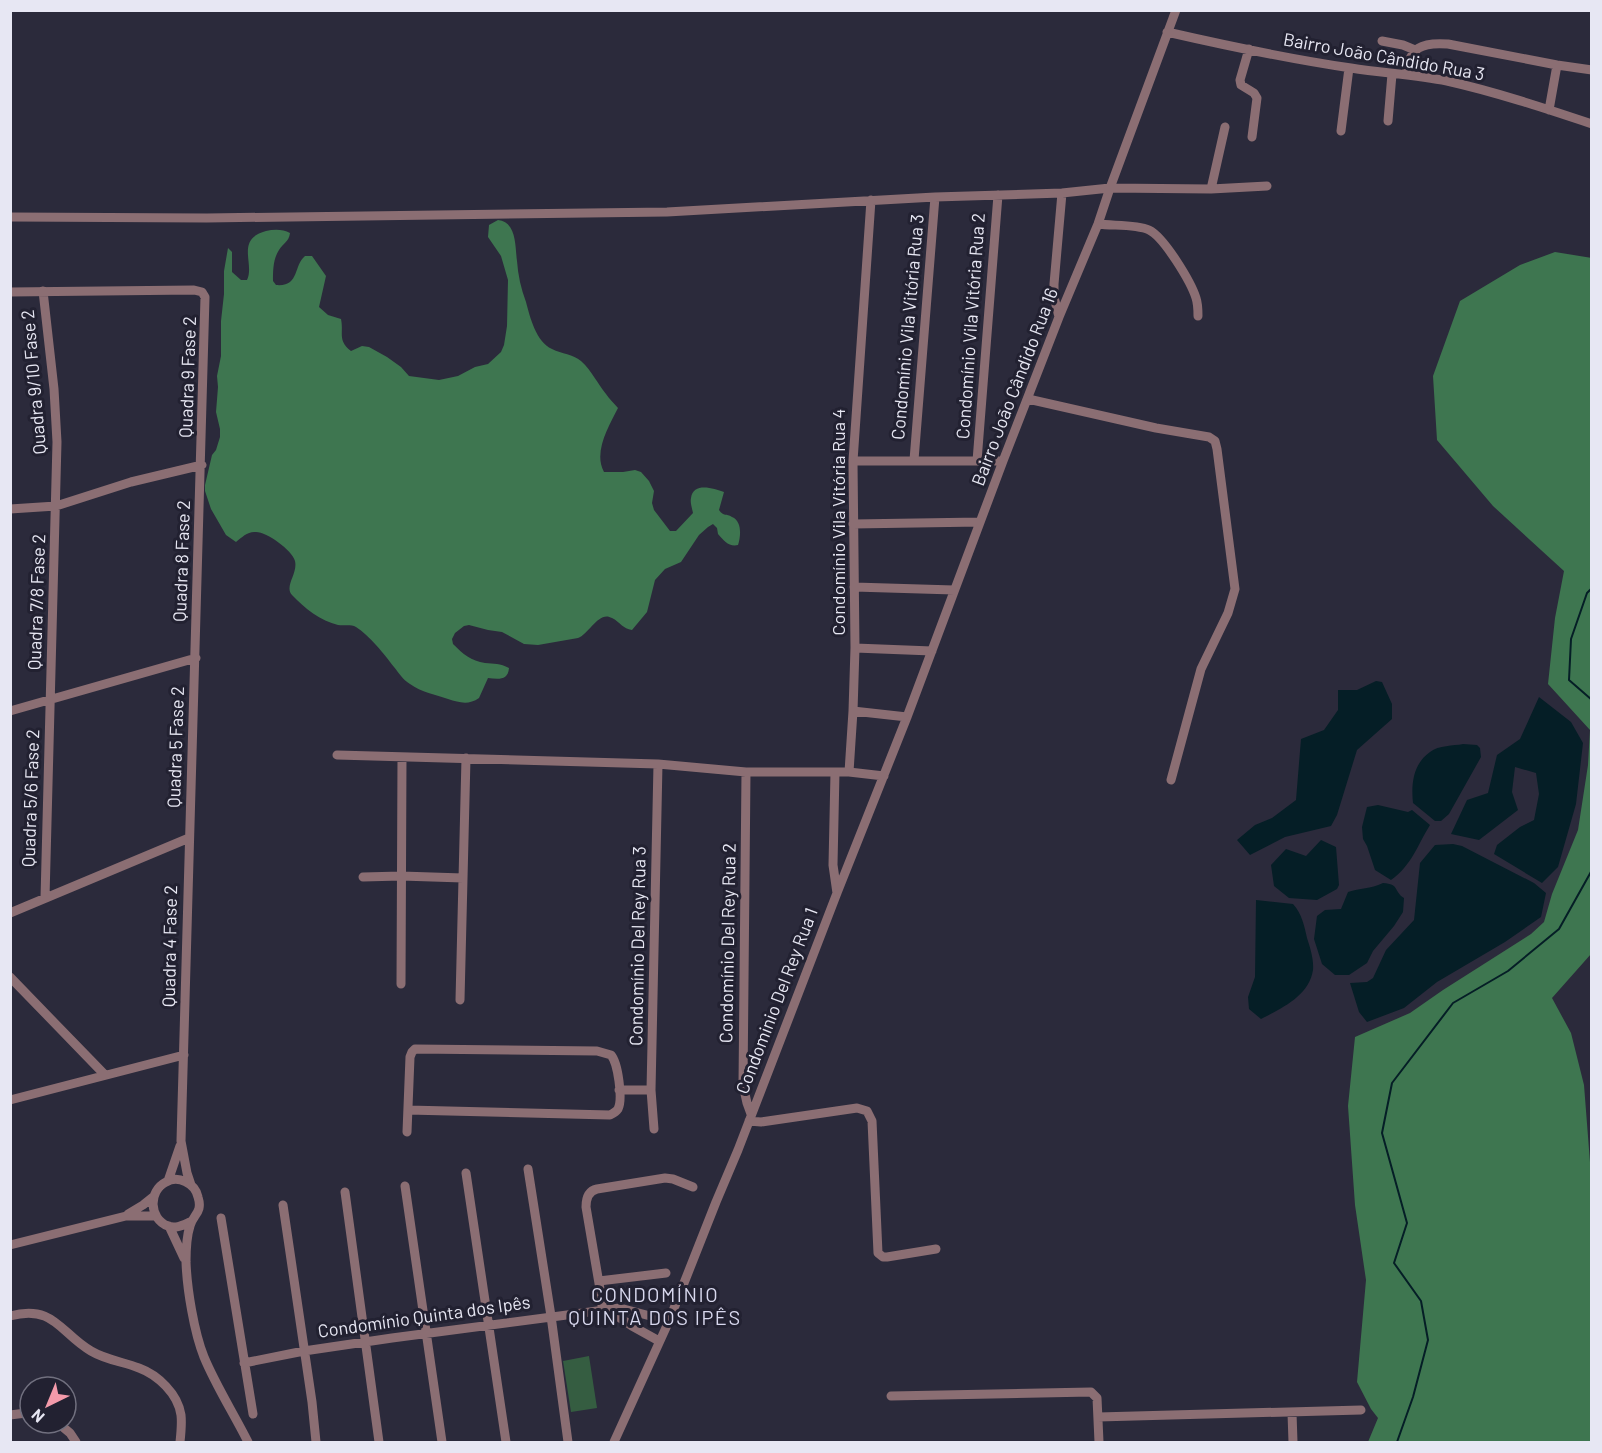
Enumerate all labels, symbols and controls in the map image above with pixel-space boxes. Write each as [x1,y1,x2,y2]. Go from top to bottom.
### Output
street label: Bairro João Cândido Rua 3 [1282,27,1487,85]
street label: Condomínio Vila Vitória Rua 2 [951,212,989,440]
street label: Condomínio Vila Vitória Rua 3 [886,213,928,441]
street label: Bairro João Cândido Rua 16 [966,285,1062,489]
street label: Quadra 9/10 Fase 2 [16,309,50,455]
street label: Quadra 9 Fase 2 [174,316,200,438]
street label: Condomínio Vila Vitória Rua 4 [827,409,849,635]
street label: Quadra 8 Fase 2 [168,500,194,622]
street label: Quadra 7/8 Fase 2 [23,533,49,670]
street label: Quadra 5 Fase 2 [162,686,188,808]
street label: Quadra 5/6 Fase 2 [17,729,43,867]
street label: Condomínio Del Rey Rua 2 [714,843,740,1043]
street label: Condomínio Del Rey Rua 3 [624,846,650,1046]
street label: Quadra 4 Fase 2 [157,885,181,1007]
street label: Condominio Del Rey Rua 1 [730,904,822,1097]
district label: CONDOMÍNIO QUINTA DOS IPÊS [568,1282,742,1329]
street label: Condomínio Quinta dos Ipês [316,1290,532,1342]
north arrow [18,1375,78,1435]
text: N [27,1406,48,1427]

